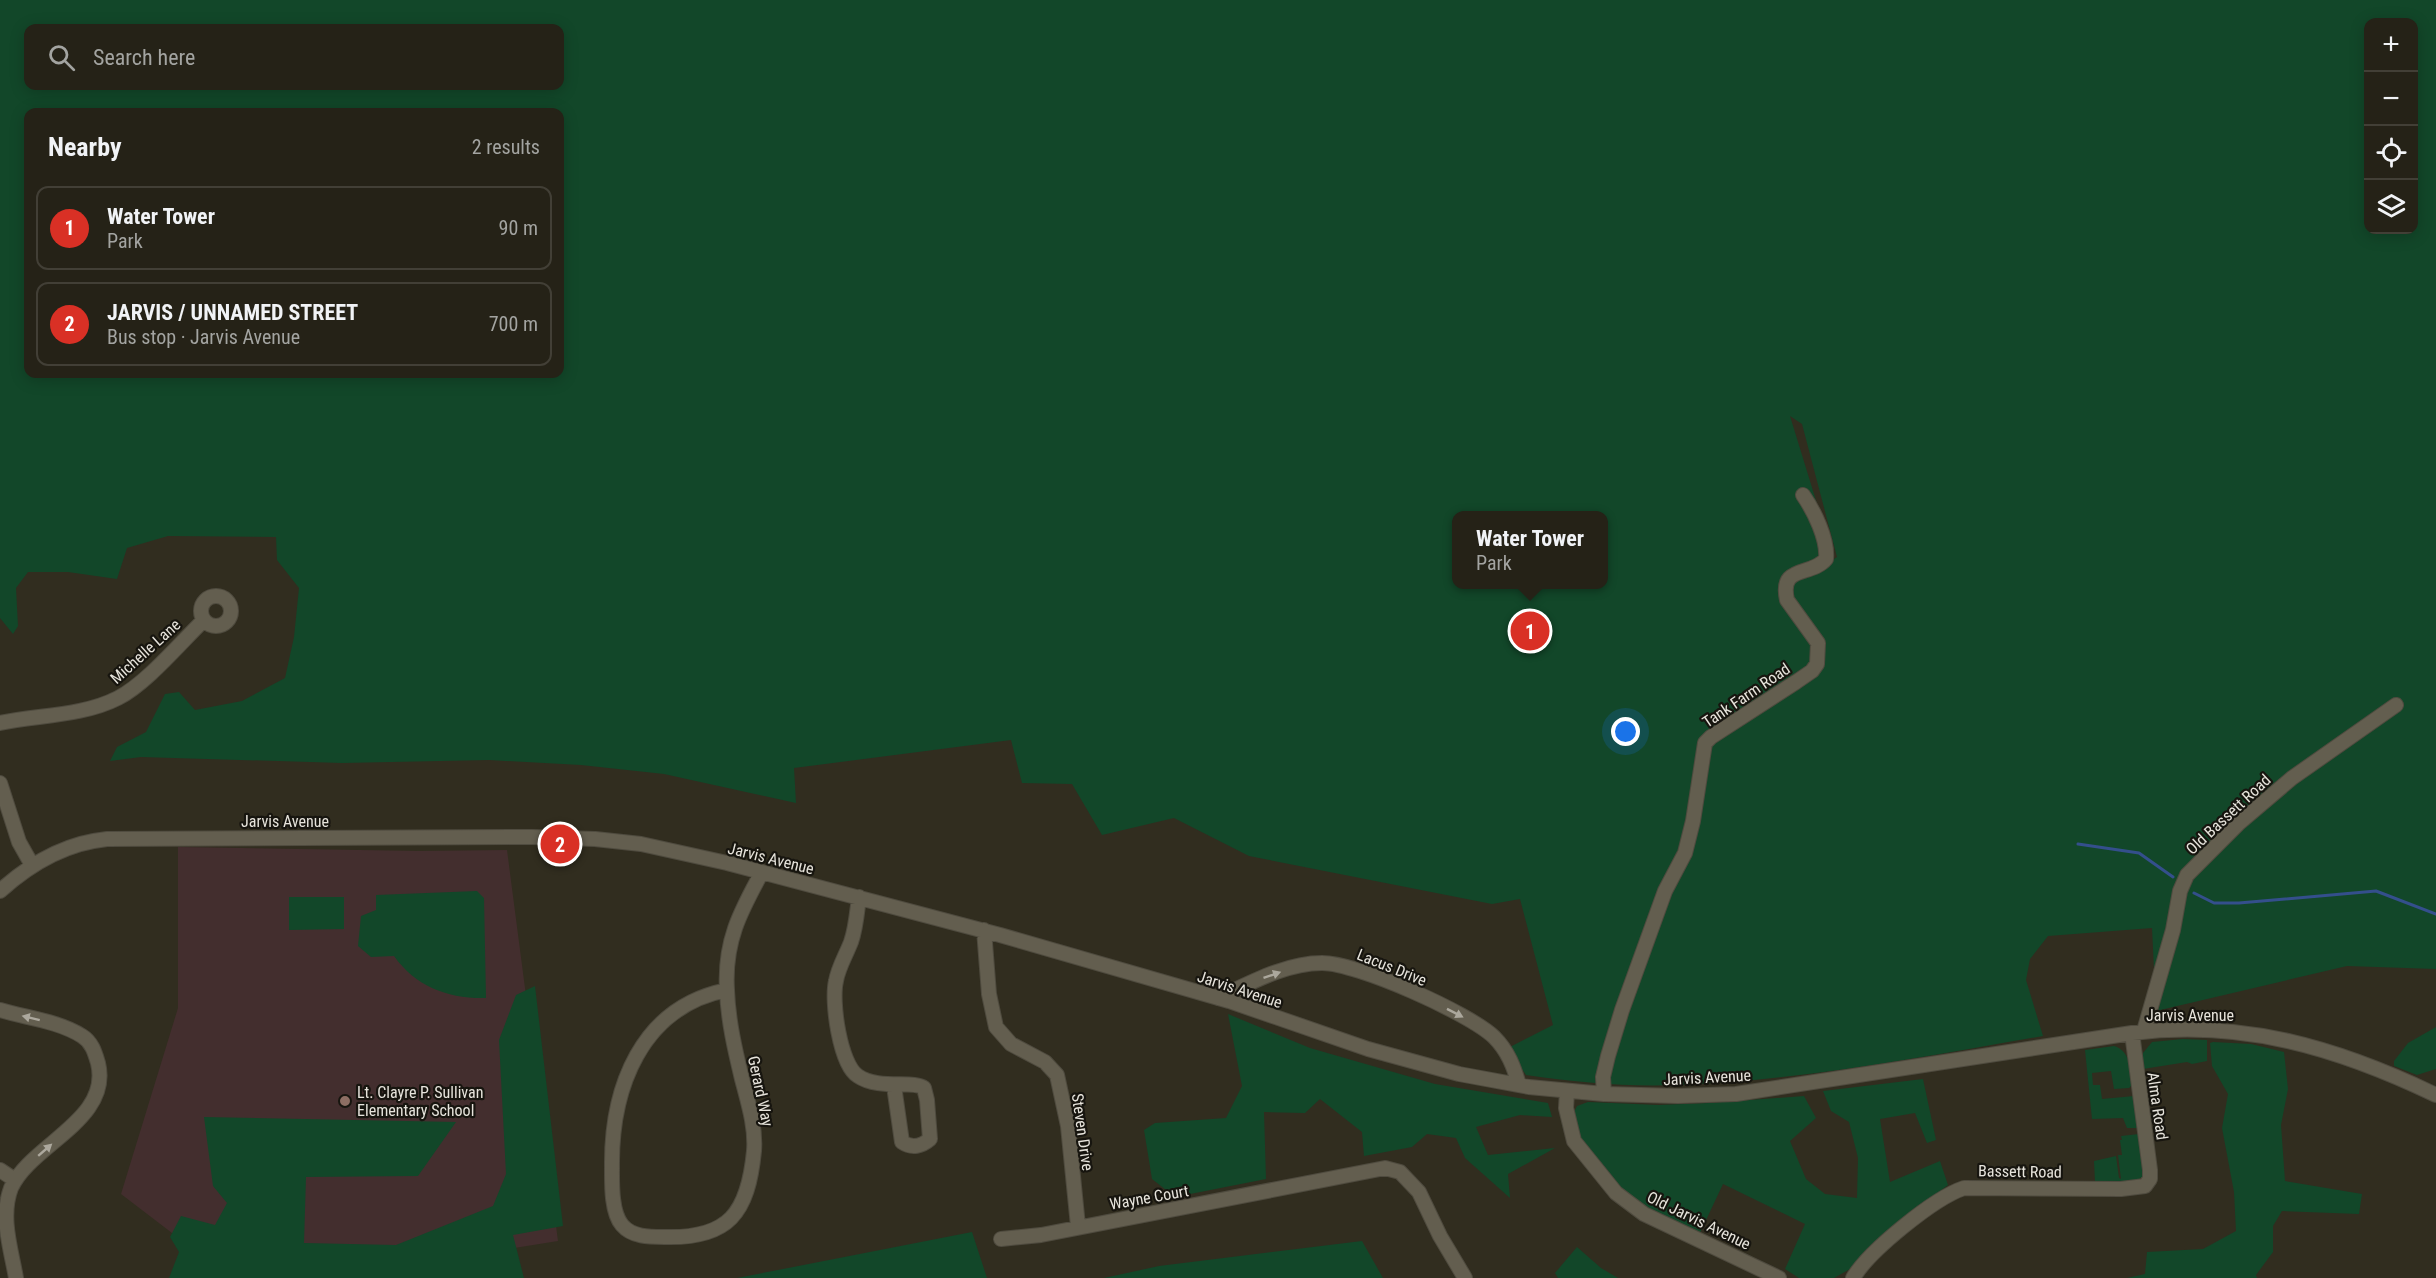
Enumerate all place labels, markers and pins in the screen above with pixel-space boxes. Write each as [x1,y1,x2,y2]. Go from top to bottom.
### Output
pin: 1 [1510,608,1550,654]
pin: 2 [540,822,580,866]
place label: Lt. Clayre P. Sullivan Elementary School [357,1083,484,1120]
marker: Lt. Clayre P. Sullivan Elementary School [338,1094,352,1108]

